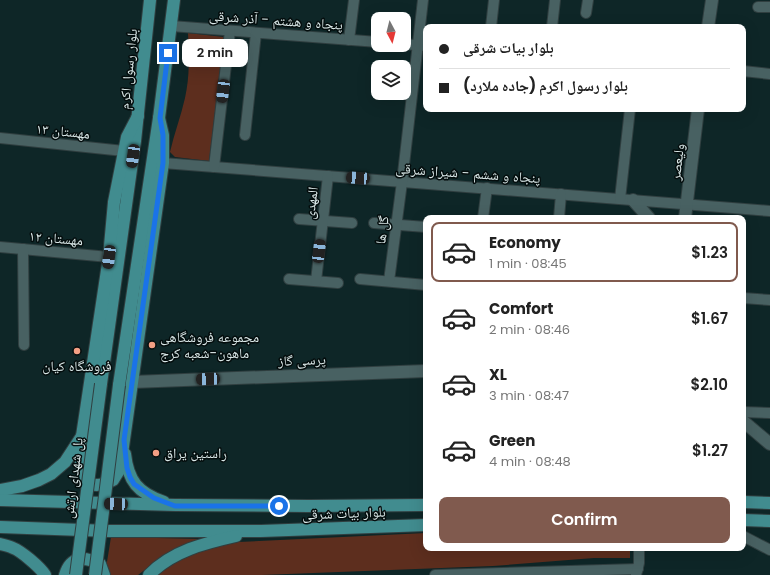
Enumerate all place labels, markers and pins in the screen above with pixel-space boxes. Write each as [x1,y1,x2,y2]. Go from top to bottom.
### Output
place label: مجموعه فروشگاهی ماهون-شعبه کرج [160,327,259,363]
marker: مجموعه فروشگاهی ماهون-شعبه کرج [147,340,157,350]
marker: فروشگاه کیان [72,346,82,356]
place label: فروشگاه کیان [42,356,112,376]
place label: راستین یراق [164,443,227,463]
marker: راستین یراق [151,448,161,458]

